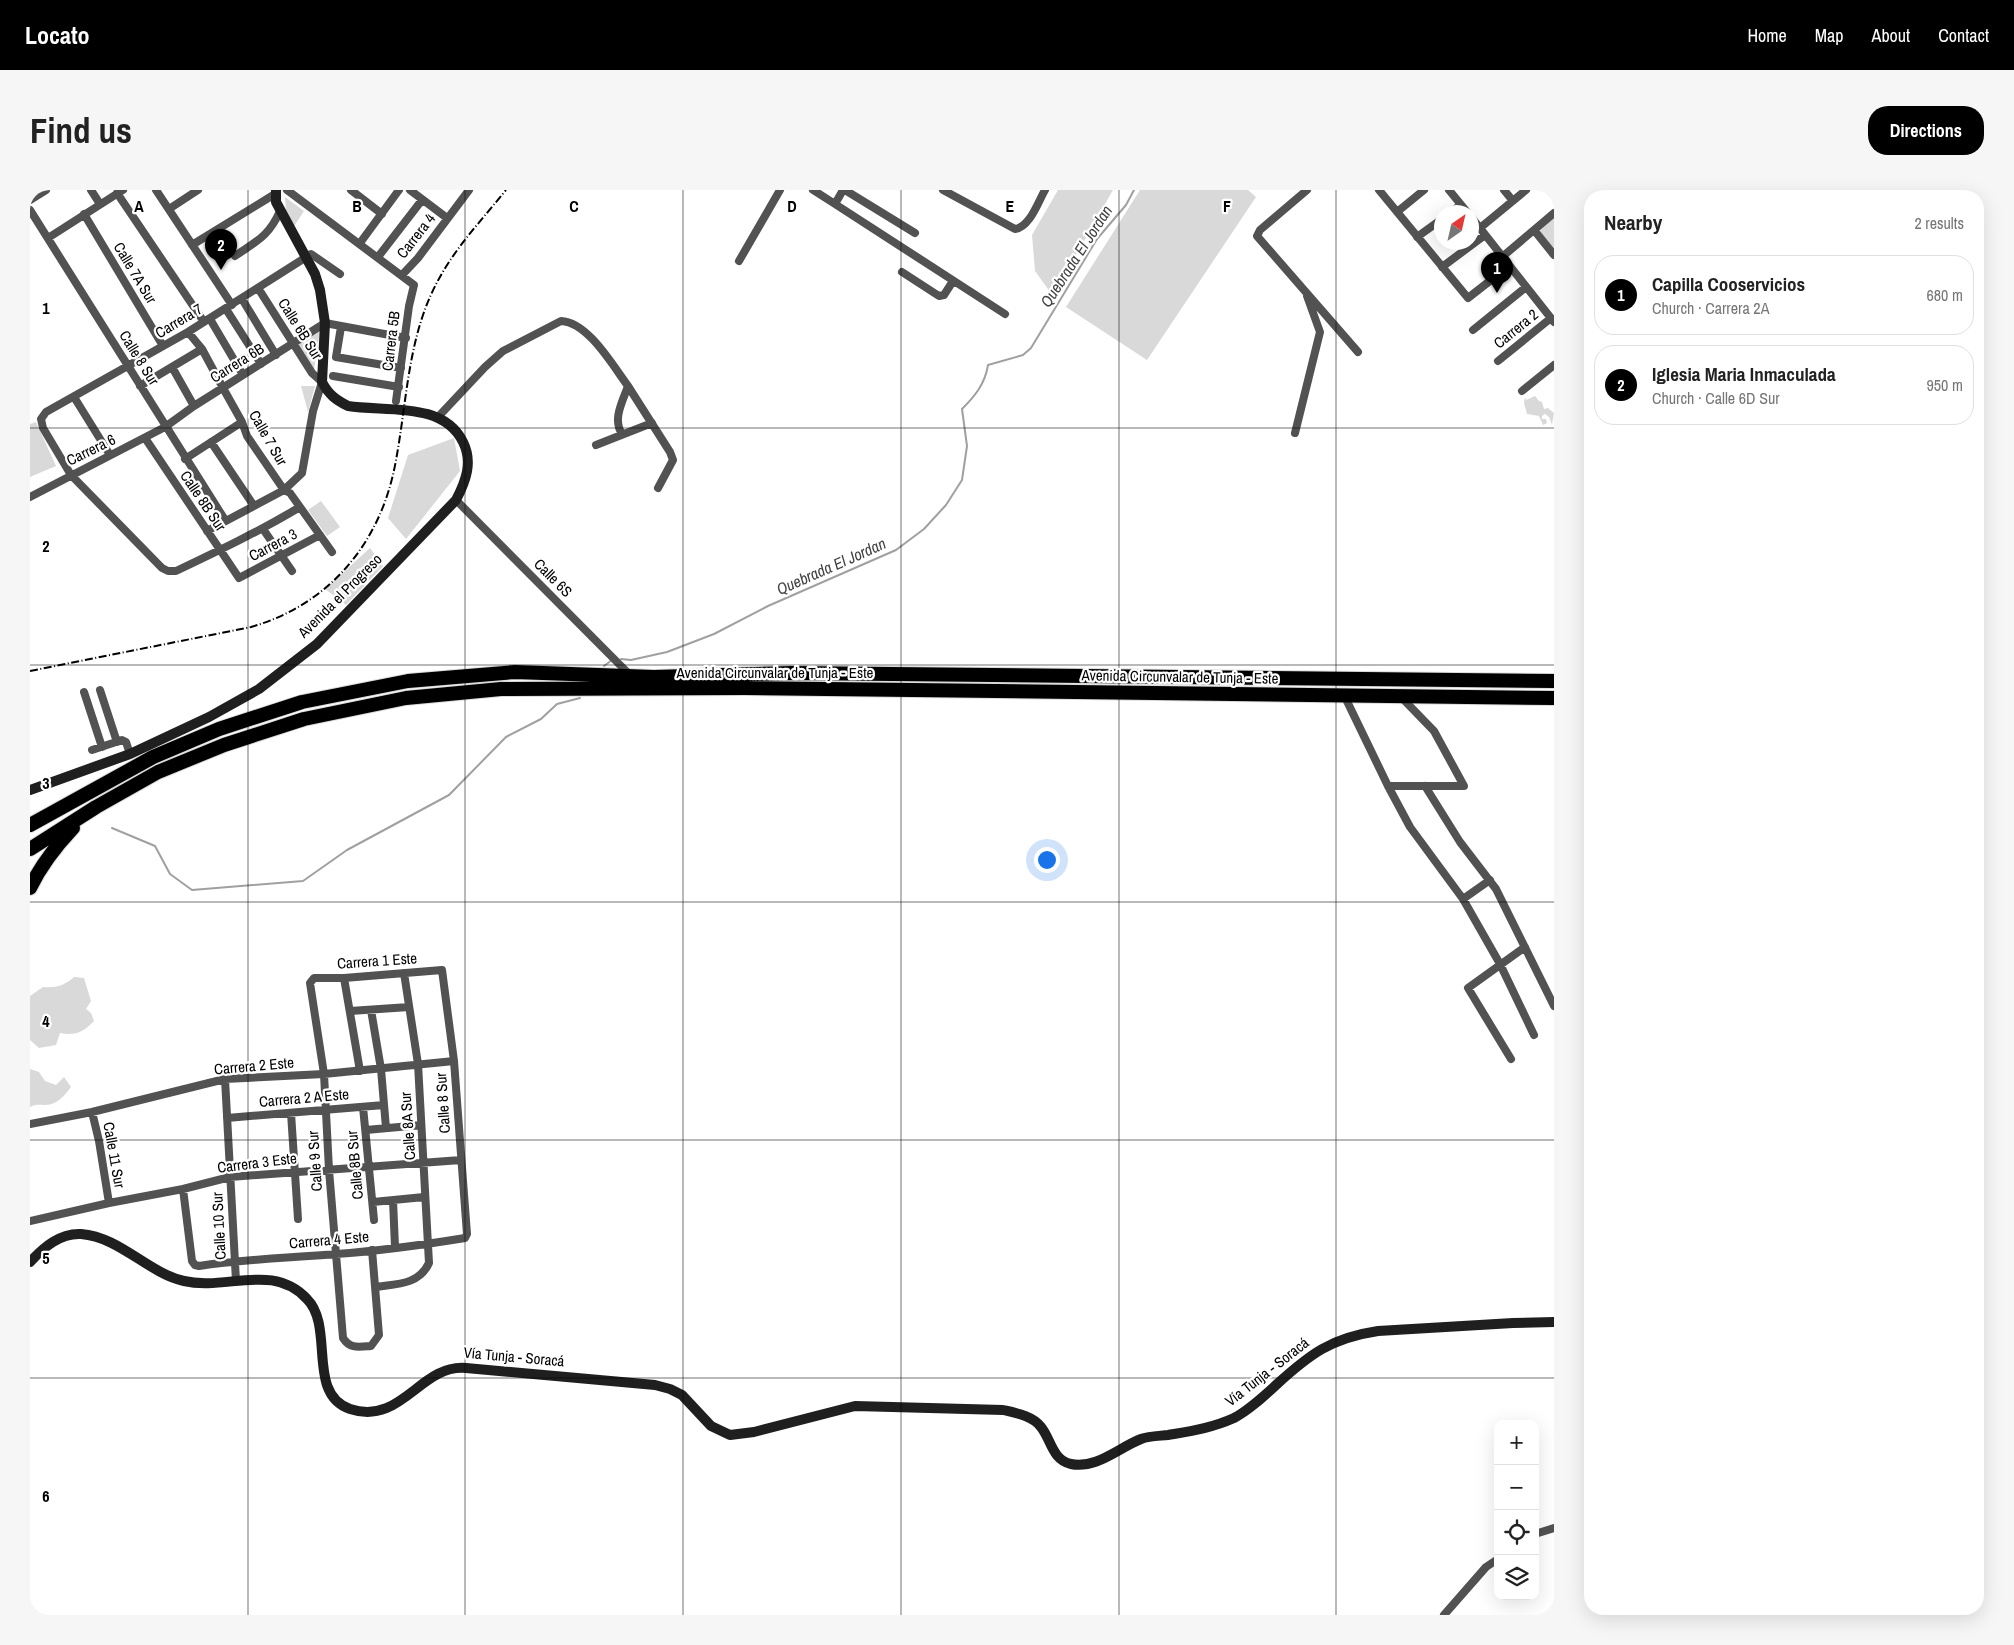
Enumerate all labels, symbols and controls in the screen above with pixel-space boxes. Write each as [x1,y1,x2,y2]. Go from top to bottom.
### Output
text: Locato [25,19,90,51]
text: Home [1747,23,1787,48]
text: Map [1815,23,1844,48]
text: About [1872,23,1910,48]
text: Contact [1938,23,1989,48]
button: Directions [1868,106,1984,155]
text: Find us [30,107,132,154]
text: A [134,195,144,217]
text: B [352,195,362,217]
text: C [569,195,579,217]
text: D [787,195,797,217]
text: E [1006,195,1015,217]
text: F [1223,195,1231,217]
water label: Quebrada El Jordan [1035,201,1117,311]
north arrow [1434,205,1479,250]
text: Nearby [1604,208,1662,237]
street label: Carrera 4 [391,209,440,263]
text: 2 results [1914,212,1964,234]
pin: 2 [205,229,237,270]
street label: Calle 7A Sur [109,238,162,307]
pin: 1 [1481,252,1513,293]
text: Capilla Cooservicios [1652,271,1805,297]
text: 1 [1617,284,1625,306]
text: 680 m [1927,284,1963,306]
street label: Calle 6B Sur [273,294,328,364]
text: 1 [42,297,50,319]
text: Church · Carrera 2A [1652,297,1769,319]
street label: Carrera 7 [151,298,207,343]
street label: Carrera 2 [1489,304,1543,353]
street label: Carrera 5B [376,310,405,372]
street label: Calle 8 Sur [114,326,164,389]
street label: Carrera 6B [206,338,268,387]
text: Iglesia Maria Inmaculada [1652,361,1836,387]
text: 2 [1617,374,1625,396]
text: 950 m [1927,374,1963,396]
text: Church · Calle 6D Sur [1652,387,1780,409]
street label: Calle 7 Sur [244,406,293,469]
street label: Carrera 6 [63,429,119,470]
street label: Calle 8B Sur [175,466,231,535]
street label: Carrera 3 [245,523,301,566]
water label: Quebrada El Jordan [773,532,889,600]
text: 2 [42,535,50,557]
street label: Avenida el Progreso [292,549,387,643]
street label: Calle 6S [529,554,577,602]
street label: Avenida Circunvalar de Tunja - Este [676,662,874,683]
street label: Avenida Circunvalar de Tunja - Este [1080,664,1279,689]
text: 3 [42,772,50,794]
your location [1034,847,1060,873]
street label: Carrera 1 Este [336,947,418,974]
text: 4 [42,1010,50,1032]
street label: Carrera 2 Este [213,1052,295,1079]
street label: Calle 8 Sur [430,1072,455,1134]
street label: Carrera 2 A Este [258,1083,350,1112]
street label: Calle 8A Sur [395,1091,420,1161]
street label: Calle 11 Sur [98,1120,131,1190]
street label: Calle 9 Sur [302,1130,327,1192]
street label: Calle 8B Sur [341,1130,368,1200]
street label: Carrera 3 Este [216,1147,298,1178]
street label: Calle 10 Sur [206,1192,231,1260]
street label: Carrera 4 Este [288,1226,370,1253]
text: 5 [42,1247,50,1269]
street label: Vía Tunja - Soracá [1220,1332,1313,1411]
street label: Vía Tunja - Soracá [463,1342,565,1371]
map controls [1494,1420,1539,1600]
button: + [1494,1420,1539,1465]
button: − [1494,1465,1539,1510]
text: 6 [42,1485,50,1507]
button: locate [1494,1510,1539,1555]
button: layers [1494,1555,1539,1600]

